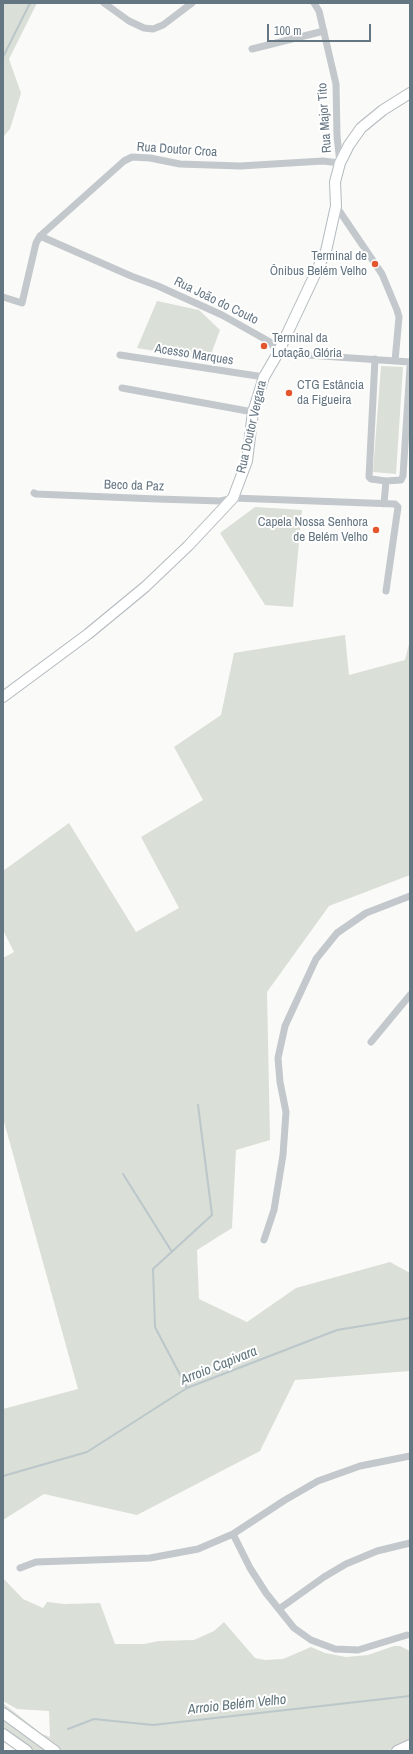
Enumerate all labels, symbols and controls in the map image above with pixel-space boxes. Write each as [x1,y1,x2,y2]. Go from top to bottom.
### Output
scale bar [269,16,373,42]
text: 100 m [274,23,301,39]
street label: Rua Major Tito [315,82,335,154]
street label: Rua Doutor Croa [136,139,218,161]
place label: Terminal de Ônibus Belém Velho [270,249,367,280]
marker: Terminal de Ônibus Belém Velho [370,259,380,269]
street label: Rua João do Couto [171,274,261,328]
place label: Terminal da Lotação Glória [272,331,342,362]
street label: Acesso Marques [154,341,234,369]
marker: Terminal da Lotação Glória [259,341,269,351]
place label: CTG Estância da Figueira [297,378,364,409]
street label: Rua Doutor Vergara [234,379,270,475]
marker: CTG Estância da Figueira [284,388,294,398]
street label: Beco da Paz [104,477,164,495]
place label: Capela Nossa Senhora de Belém Velho [258,515,368,546]
marker: Capela Nossa Senhora de Belém Velho [371,525,381,535]
water label: Arroio Capivara [178,1343,260,1389]
water label: Arroio Belém Velho [187,1691,287,1719]

